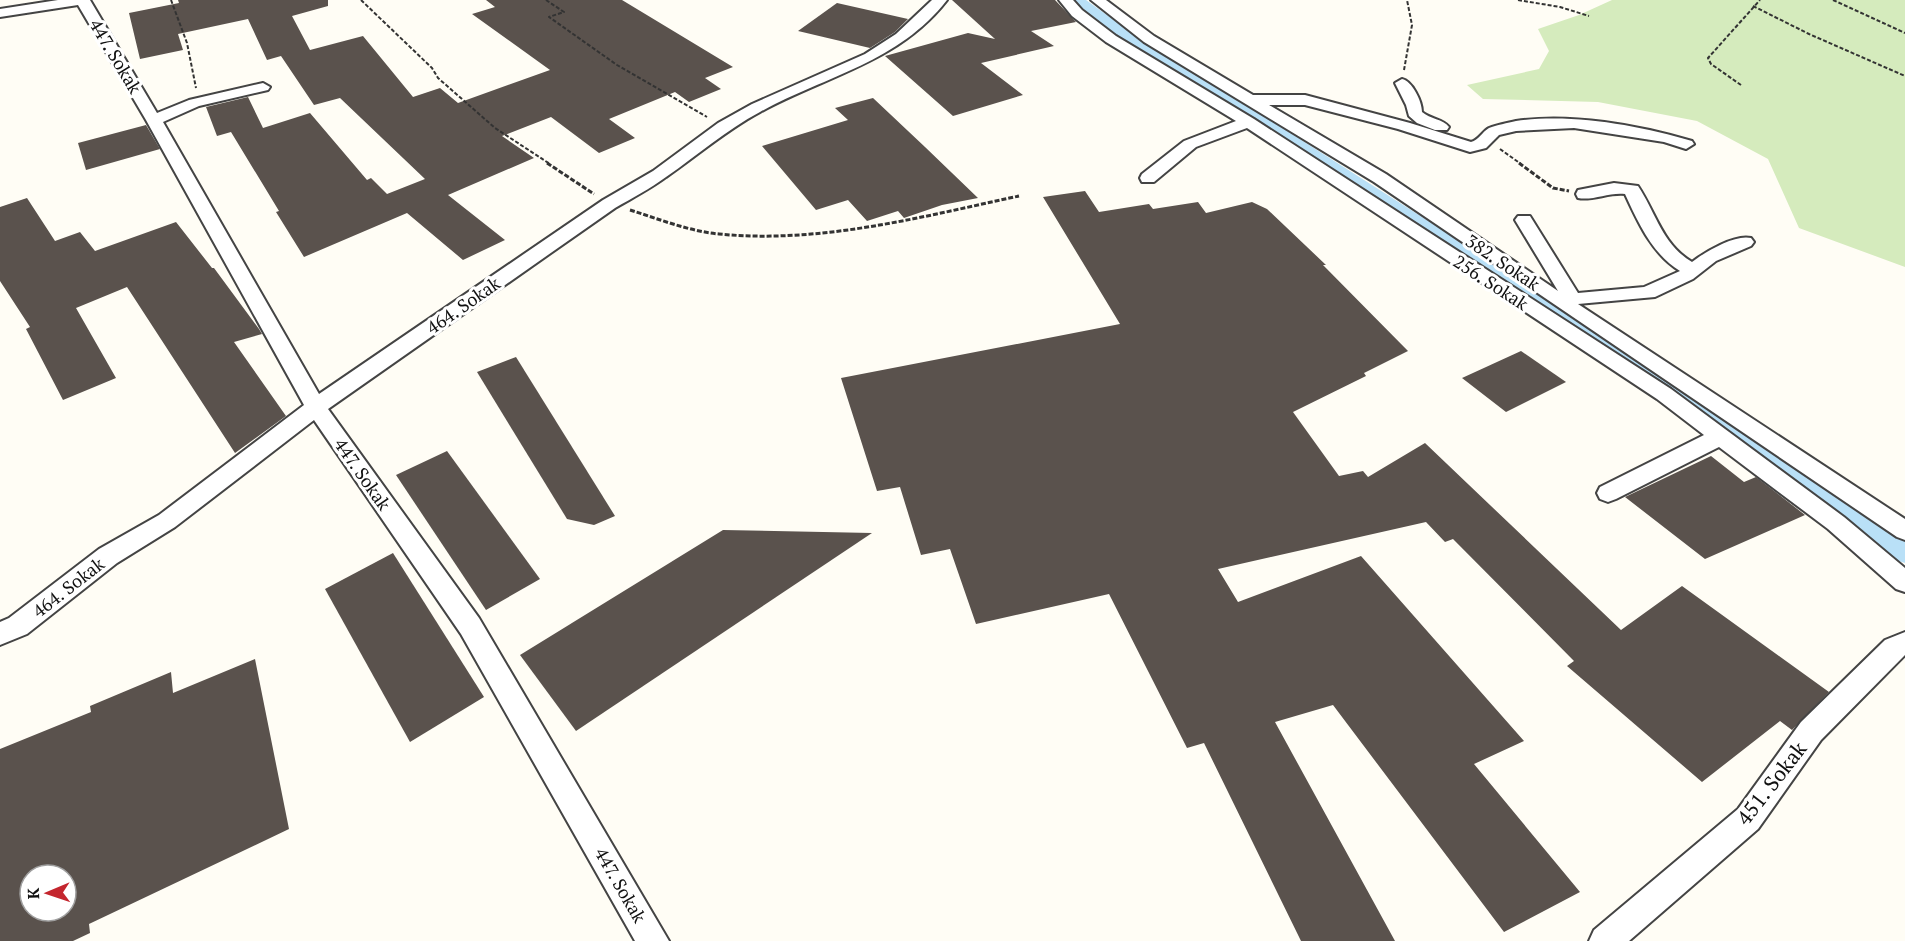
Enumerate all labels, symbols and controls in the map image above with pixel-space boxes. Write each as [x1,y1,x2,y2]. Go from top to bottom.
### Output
street label: 447. Sokak [84,14,148,98]
street label: 382. Sokak [1461,228,1545,296]
street label: 256. Sokak [1449,249,1534,316]
street label: 464. Sokak [421,270,505,339]
street label: 447. Sokak [329,433,397,515]
street label: 464. Sokak [27,551,109,623]
street label: 451. Sokak [1730,735,1813,831]
street label: 447. Sokak [590,843,652,928]
north arrow [18,863,78,923]
text: K [22,887,44,900]

